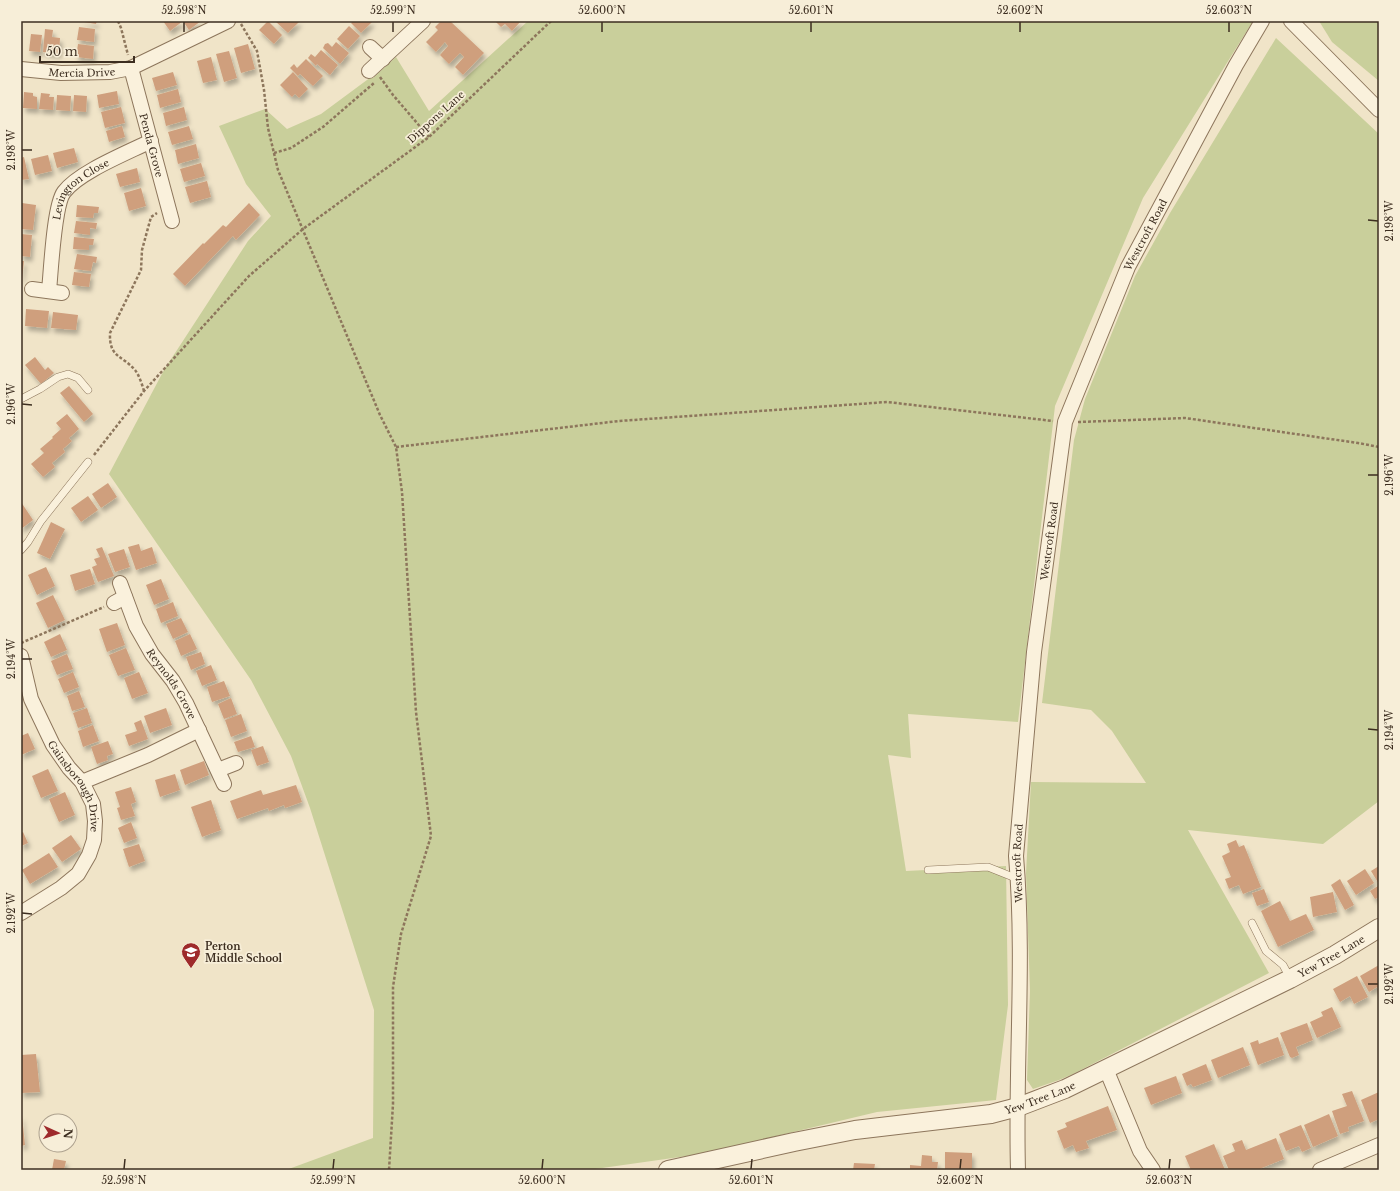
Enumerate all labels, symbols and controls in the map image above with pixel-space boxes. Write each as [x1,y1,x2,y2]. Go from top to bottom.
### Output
text: 52.598°N [161,4,207,17]
text: 52.599°N [370,4,416,17]
text: 52.600°N [578,4,626,17]
text: 52.601°N [789,4,833,17]
text: 52.602°N [997,4,1043,17]
text: 52.603°N [1206,4,1252,17]
scale bar [40,38,134,64]
text: 50 m [46,44,78,59]
street label: Mercia Drive [48,65,117,80]
street label: Dippons Lane [405,88,467,146]
street label: Penda Grove [137,112,167,179]
text: 2.198°W [5,129,18,170]
street label: Levington Close [50,156,111,221]
street label: Westcroft Road [1120,196,1170,273]
text: 2.198°W [1383,200,1396,241]
text: 2.196°W [5,383,18,425]
text: 2.196°W [1383,454,1396,496]
street label: Westcroft Road [1037,501,1061,582]
text: 2.194°W [5,638,18,679]
street label: Reynolds Grove [144,646,199,721]
text: 2.194°W [1383,709,1396,750]
street label: Gainsborough Drive [45,738,102,833]
street label: Westcroft Road [1009,823,1025,904]
text: 2.192°W [5,892,18,934]
street label: Yew Tree Lane [1295,932,1367,981]
place label: Perton Middle School [205,940,283,965]
school or university icon: Perton Middle School [180,941,202,969]
text: 2.192°W [1383,963,1396,1005]
street label: Yew Tree Lane [1002,1078,1078,1117]
north arrow [38,1113,78,1153]
text: N [61,1128,75,1140]
text: 52.598°N [101,1174,147,1187]
text: 52.599°N [310,1174,356,1187]
text: 52.600°N [518,1174,566,1187]
text: 52.601°N [729,1174,773,1187]
text: 52.602°N [937,1174,983,1187]
text: 52.603°N [1146,1174,1192,1187]

